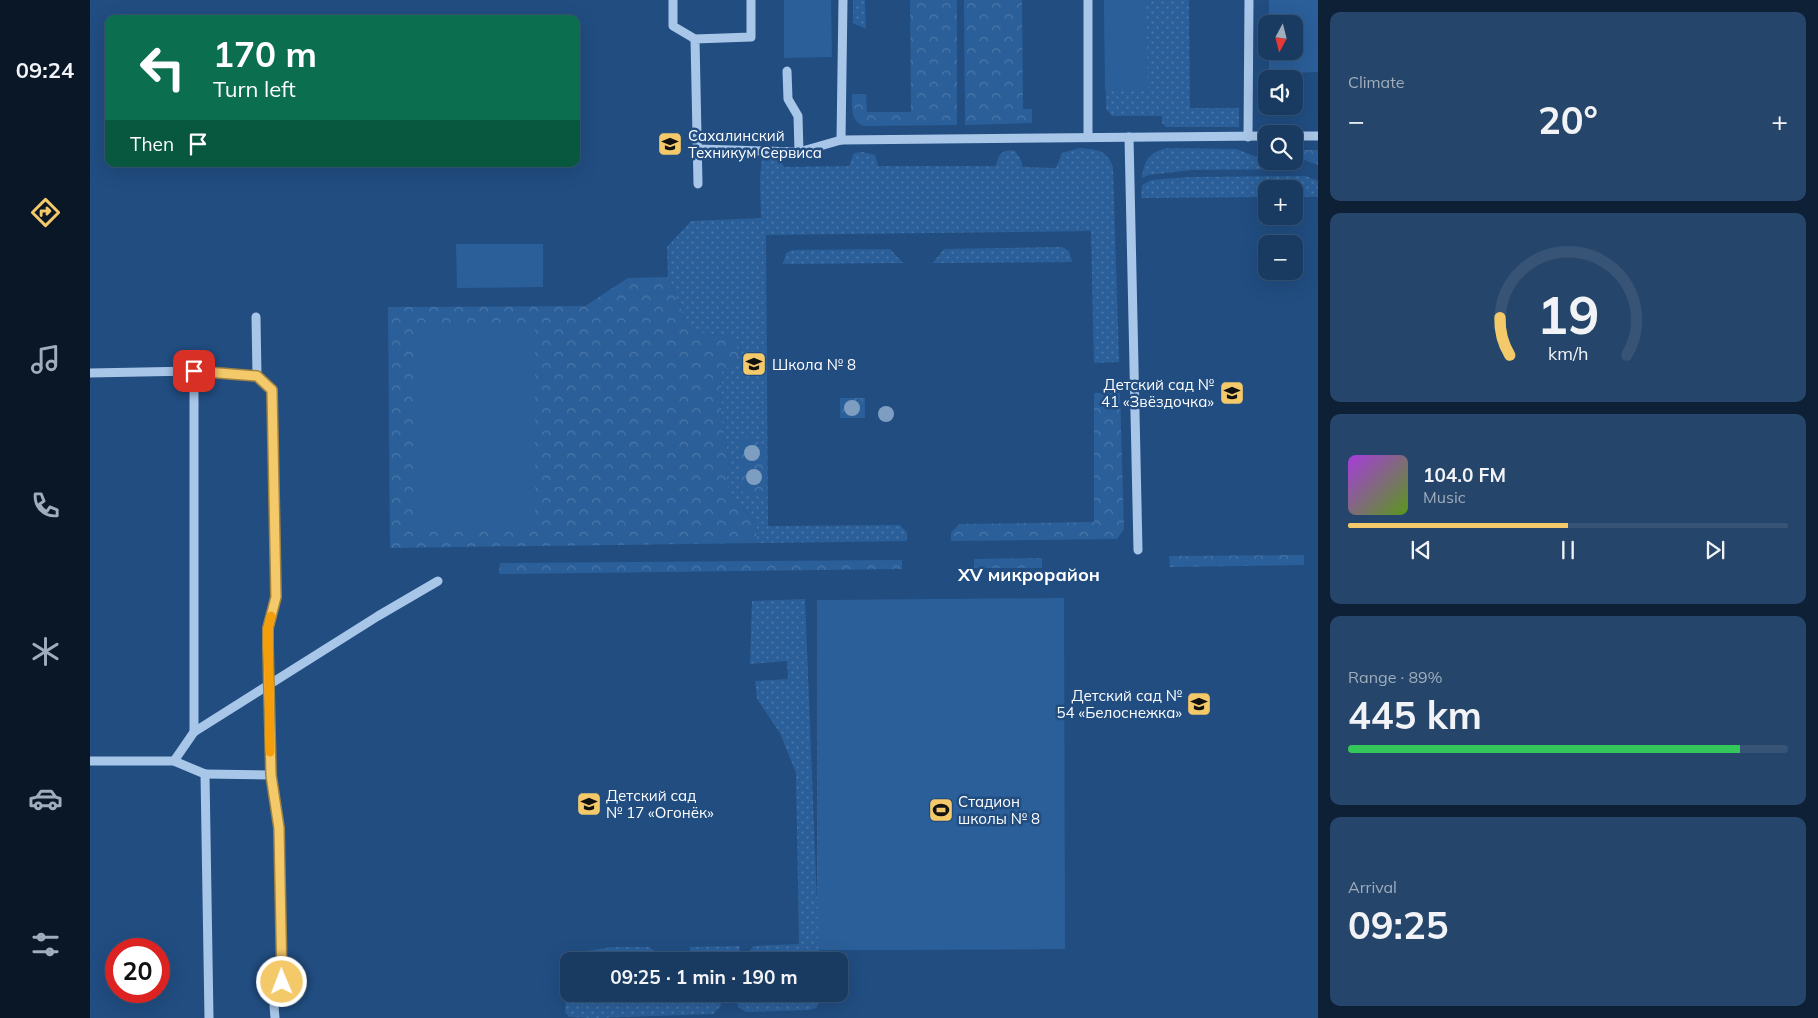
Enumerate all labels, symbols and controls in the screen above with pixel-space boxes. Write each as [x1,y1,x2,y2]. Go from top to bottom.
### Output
north arrow [1258,15,1302,60]
map controls [1258,15,1303,280]
text: 170 m [213,32,317,76]
icon: left [130,35,195,100]
text: 09:24 [16,56,74,84]
button: sound [1258,70,1303,115]
text: Climate [1348,72,1404,92]
text: Turn left [213,75,296,103]
text: 20° [1538,96,1598,144]
text: − [1348,103,1365,138]
text: + [1771,103,1788,138]
button: search [1258,125,1303,170]
place label: Сахалинский Техникум Сервиса [688,126,822,162]
icon: arrive [184,130,212,158]
school or university icon: Сахалинский Техникум Сервиса [657,131,683,157]
text: Then [130,132,174,156]
button: + [1258,180,1303,225]
icon: directions [28,195,63,230]
button: − [1258,235,1303,280]
text: 19 [1537,282,1599,347]
icon: music [28,342,63,377]
text: km/h [1548,342,1588,364]
pin [173,350,215,392]
school or university icon: Школа № 8 [741,351,767,377]
place label: Школа № 8 [772,355,856,374]
icon: arrive [180,357,208,385]
place label: Детский сад № 41 «Звёздочка» [1101,375,1214,411]
school or university icon: Детский сад № 41 «Звёздочка» [1219,380,1245,406]
text: 104.0 FM [1423,463,1506,487]
text: Music [1423,487,1466,507]
icon: phone [28,488,63,523]
icon: previous [1407,536,1435,564]
icon: pause [1554,536,1582,564]
icon: next [1701,536,1729,564]
district label: XV микрорайон [957,563,1100,586]
icon: climate [28,634,63,669]
text: Range · 89% [1348,667,1443,687]
place label: Детский сад № 54 «Белоснежка» [1057,686,1182,722]
school or university icon: Детский сад № 54 «Белоснежка» [1186,691,1212,717]
text: 445 km [1348,691,1482,739]
icon: car [28,781,63,816]
place label: Детский сад № 17 «Огонёк» [606,786,714,822]
school or university icon: Детский сад № 17 «Огонёк» [576,791,602,817]
place label: Стадион школы № 8 [958,792,1040,828]
sports icon: Стадион школы № 8 [928,797,954,823]
text: Arrival [1348,877,1397,897]
text: 09:25 [1348,901,1449,949]
icon: filters [28,927,63,962]
speed limit sign: 20 [105,938,170,1003]
position arrow [255,955,307,1007]
text: 09:25 · 1 min · 190 m [610,965,798,989]

